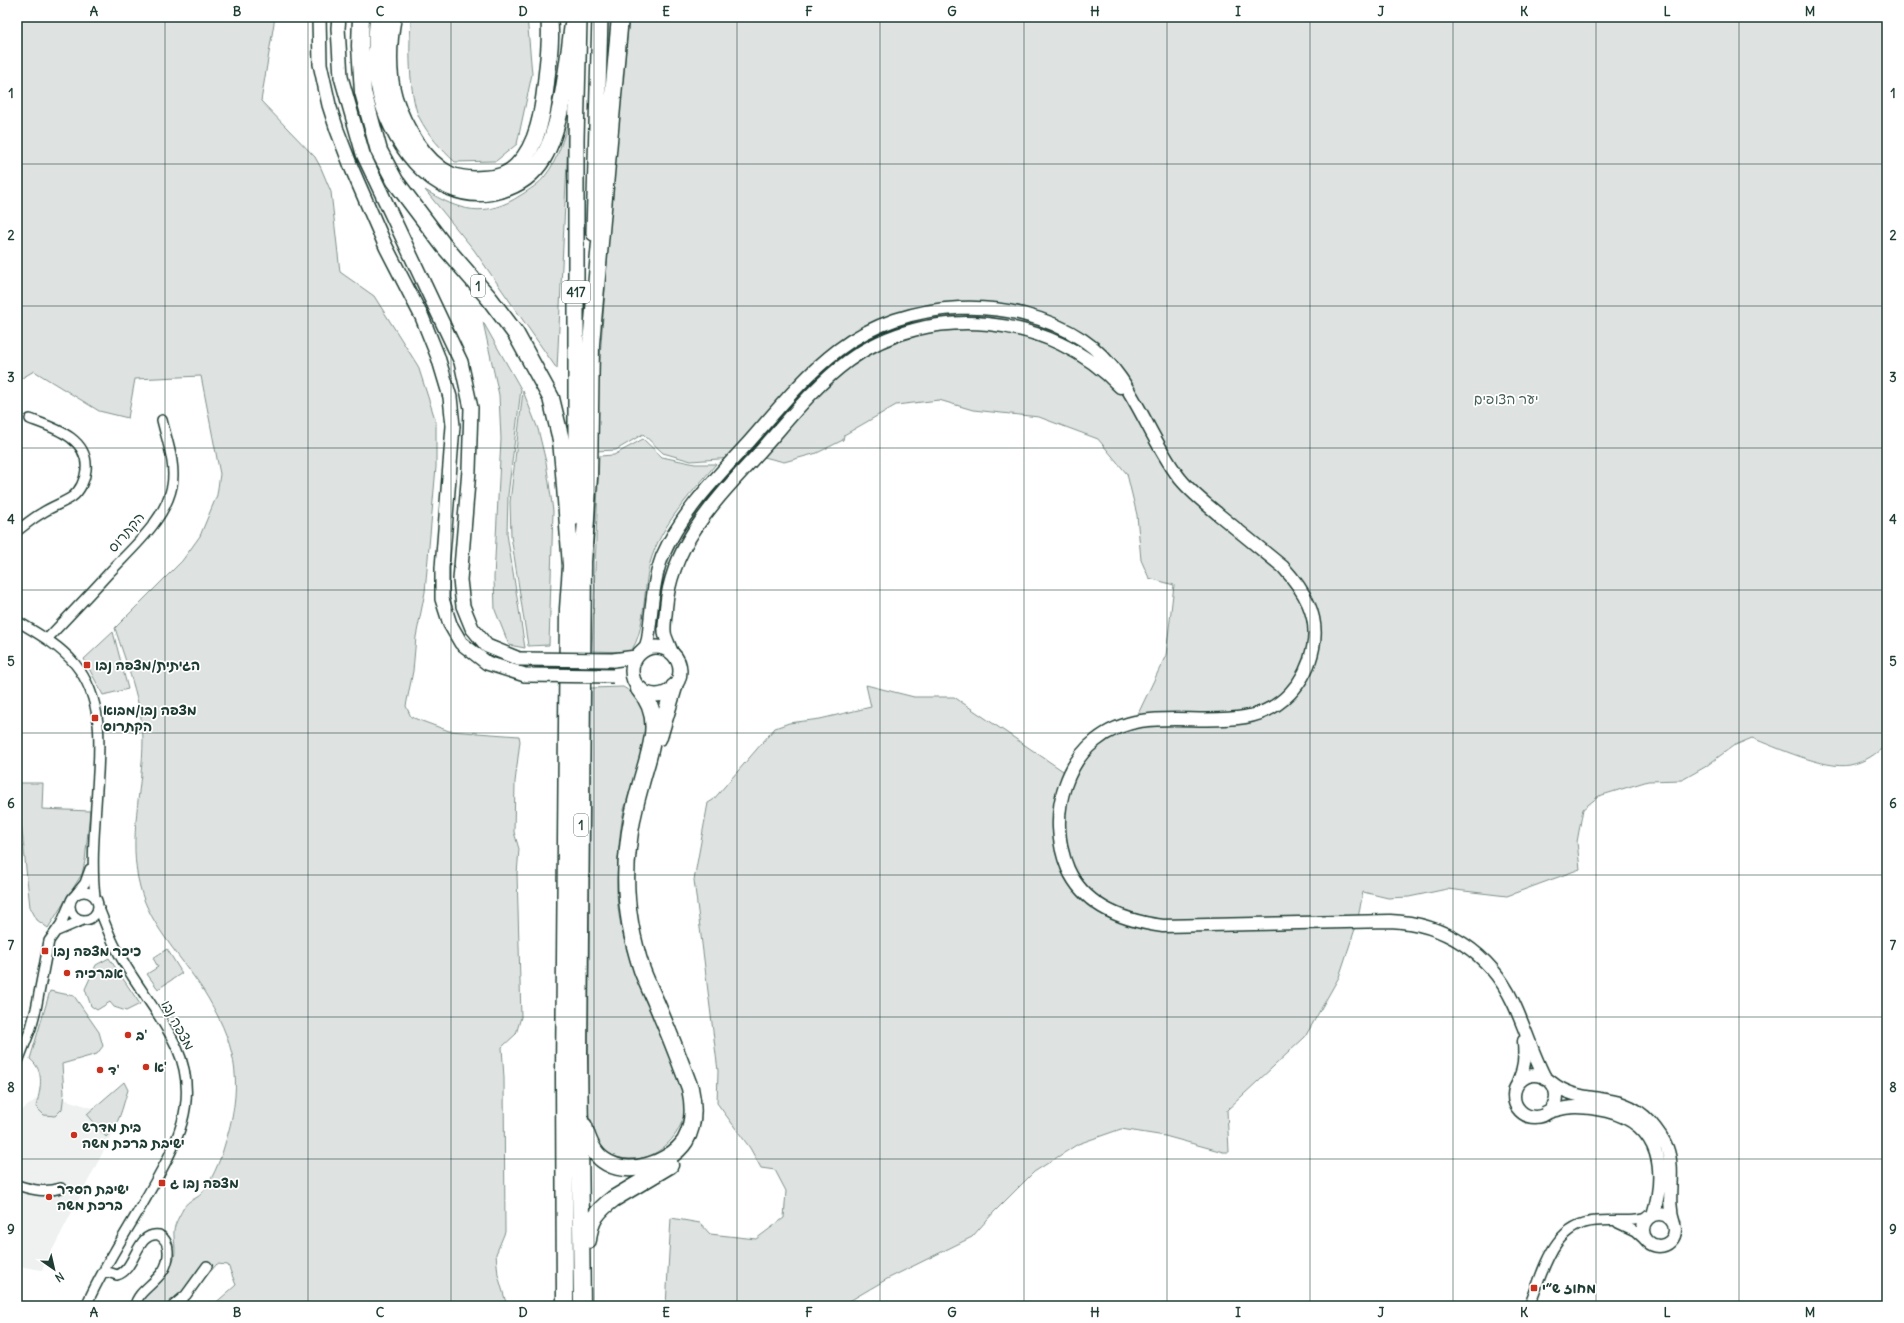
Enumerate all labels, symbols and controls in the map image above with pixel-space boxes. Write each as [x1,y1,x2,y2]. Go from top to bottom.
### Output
text: A [90,3,99,20]
text: B [233,3,242,20]
text: C [376,3,385,20]
text: D [518,3,528,20]
text: E [662,3,670,20]
text: F [805,3,813,20]
text: G [947,3,957,20]
text: H [1090,3,1100,20]
text: I [1235,3,1241,20]
text: J [1378,3,1385,20]
text: K [1520,3,1529,20]
text: L [1663,3,1671,20]
text: M [1805,3,1815,20]
text: 1 [8,85,14,102]
text: 1 [1890,85,1896,102]
text: 2 [7,227,15,244]
text: 2 [1889,227,1897,244]
road number: 1 [471,275,485,297]
road number: 417 [562,281,590,303]
text: 3 [7,369,15,386]
text: 3 [1889,369,1897,386]
park label: יער הצופים [1474,390,1538,408]
street label: הקתרוס [104,508,148,556]
text: 4 [7,511,15,528]
text: 4 [1889,511,1897,528]
text: 5 [7,653,15,670]
text: 5 [1889,653,1897,670]
place label: הגיתית/מצפה נבו [95,656,200,674]
marker: הגיתית/מצפה נבו [82,660,92,670]
place label: מצפה נבו/מבוא הקתרוס [103,701,197,735]
marker: מצפה נבו/מבוא הקתרוס [90,713,100,723]
text: 6 [7,795,15,812]
text: 6 [1889,795,1897,812]
road number: 1 [574,814,588,836]
text: 7 [8,937,15,954]
text: 7 [1890,937,1897,954]
place label: כיכר מצפה נבו [53,942,141,960]
marker: כיכר מצפה נבו [40,946,50,956]
place label: אברכיה [75,964,123,982]
marker: אברכיה [62,968,72,978]
street label: מצפה נבו [157,997,199,1053]
place label: ב' [135,1026,148,1044]
marker: ב' [123,1030,133,1040]
place label: א' [154,1058,167,1076]
place label: ד' [108,1061,120,1079]
marker: א' [141,1062,151,1072]
marker: ד' [95,1065,105,1075]
text: 8 [7,1079,15,1096]
text: 8 [1889,1079,1897,1096]
place label: בית מדרש ישיבת ברכת משה [82,1118,185,1152]
marker: בית מדרש ישיבת ברכת משה [69,1130,79,1140]
place label: מצפה נבו ג [170,1174,239,1192]
marker: מצפה נבו ג [157,1178,167,1188]
place label: ישיבת הסדר ברכת משה [57,1180,129,1214]
marker: ישיבת הסדר ברכת משה [44,1192,54,1202]
text: 9 [7,1221,15,1238]
text: 9 [1889,1221,1897,1238]
north arrow [34,1249,74,1289]
text: N [53,1269,67,1285]
place label: מחוז ש״י [1542,1279,1596,1297]
marker: מחוז ש״י [1529,1283,1539,1293]
text: A [90,1304,99,1321]
text: B [233,1304,242,1321]
text: C [376,1304,385,1321]
text: D [518,1304,528,1321]
text: E [662,1304,670,1321]
text: F [805,1304,813,1321]
text: G [947,1304,957,1321]
text: H [1090,1304,1100,1321]
text: I [1235,1304,1241,1321]
text: J [1378,1304,1385,1321]
text: K [1520,1304,1529,1321]
text: L [1663,1304,1671,1321]
text: M [1805,1304,1815,1321]

